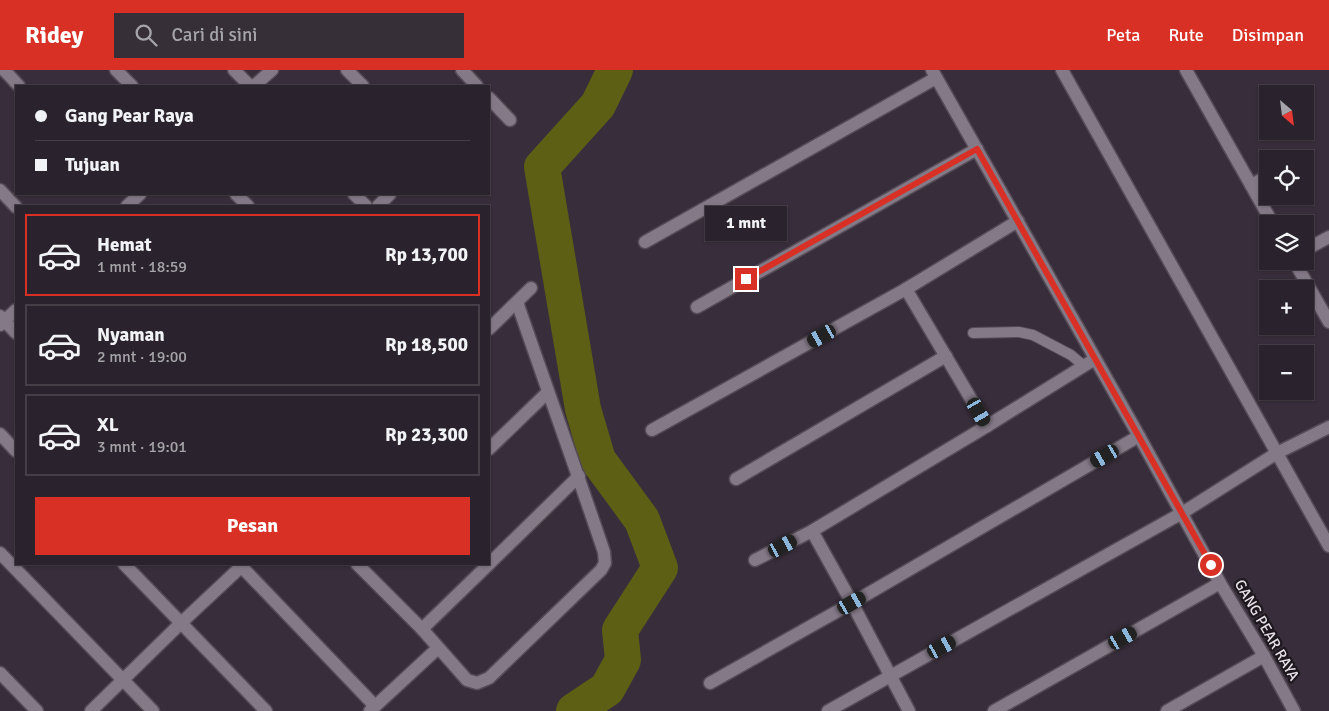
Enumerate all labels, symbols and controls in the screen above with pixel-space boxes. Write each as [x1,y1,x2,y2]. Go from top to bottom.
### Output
search box [114,13,464,58]
text: Ridey [25,20,84,50]
icon: search [132,21,160,49]
text: Cari di sini [172,23,258,47]
text: Peta [1106,24,1140,46]
text: Rute [1168,24,1204,46]
text: Disimpan [1232,24,1304,46]
north arrow [1259,85,1314,140]
map controls [1259,85,1314,400]
text: Gang Pear Raya [65,104,194,128]
button: locate [1259,150,1314,205]
text: Tujuan [65,153,120,177]
callout: 1 mnt [705,206,787,242]
text: 1 mnt [726,213,766,233]
button: layers [1259,215,1314,270]
icon: car [37,233,82,278]
text: Hemat [97,233,152,257]
text: Rp 13,700 [385,243,468,267]
text: 1 mnt · 18:59 [97,257,187,277]
route end [735,268,757,290]
button: + [1259,280,1314,335]
car [805,322,838,350]
icon: car [37,323,82,368]
text: Nyaman [97,323,165,347]
text: Rp 18,500 [385,333,468,357]
button: − [1259,345,1314,400]
text: 2 mnt · 19:00 [97,347,187,367]
car [965,395,992,429]
icon: car [37,413,82,458]
text: XL [97,413,119,437]
text: Rp 23,300 [385,423,468,447]
text: 3 mnt · 19:01 [97,437,187,457]
car [1088,442,1121,470]
button: Pesan [35,497,470,555]
car [766,532,799,560]
route start [1200,554,1222,576]
street label: GANG PEAR RAYA [1231,576,1303,684]
car [835,589,868,617]
car [1106,624,1139,652]
car [925,633,958,661]

